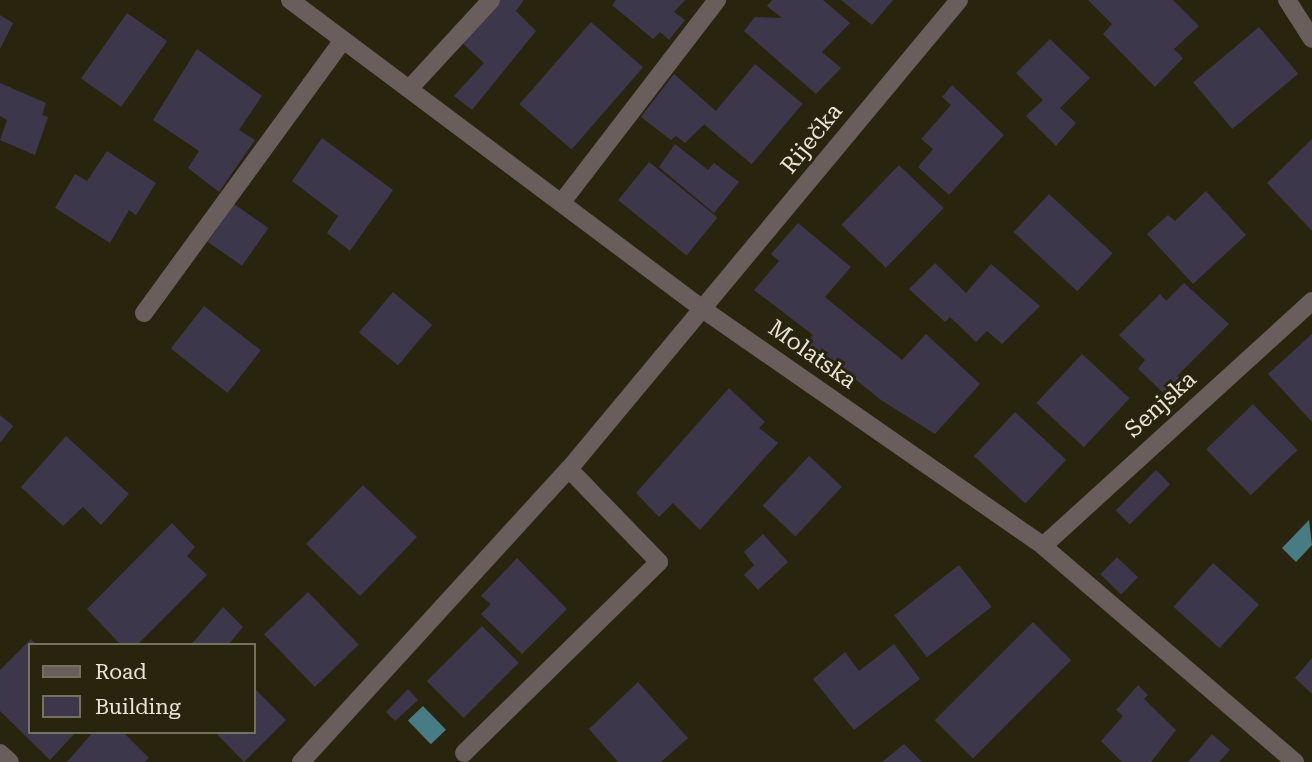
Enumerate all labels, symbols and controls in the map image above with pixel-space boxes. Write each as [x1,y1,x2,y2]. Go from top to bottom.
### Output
street label: Riječka [775,98,849,180]
street label: Molatska [763,315,861,395]
street label: Senjska [1120,366,1202,444]
legend [28,643,256,734]
text: Road [95,660,147,684]
text: Building [95,695,181,719]

